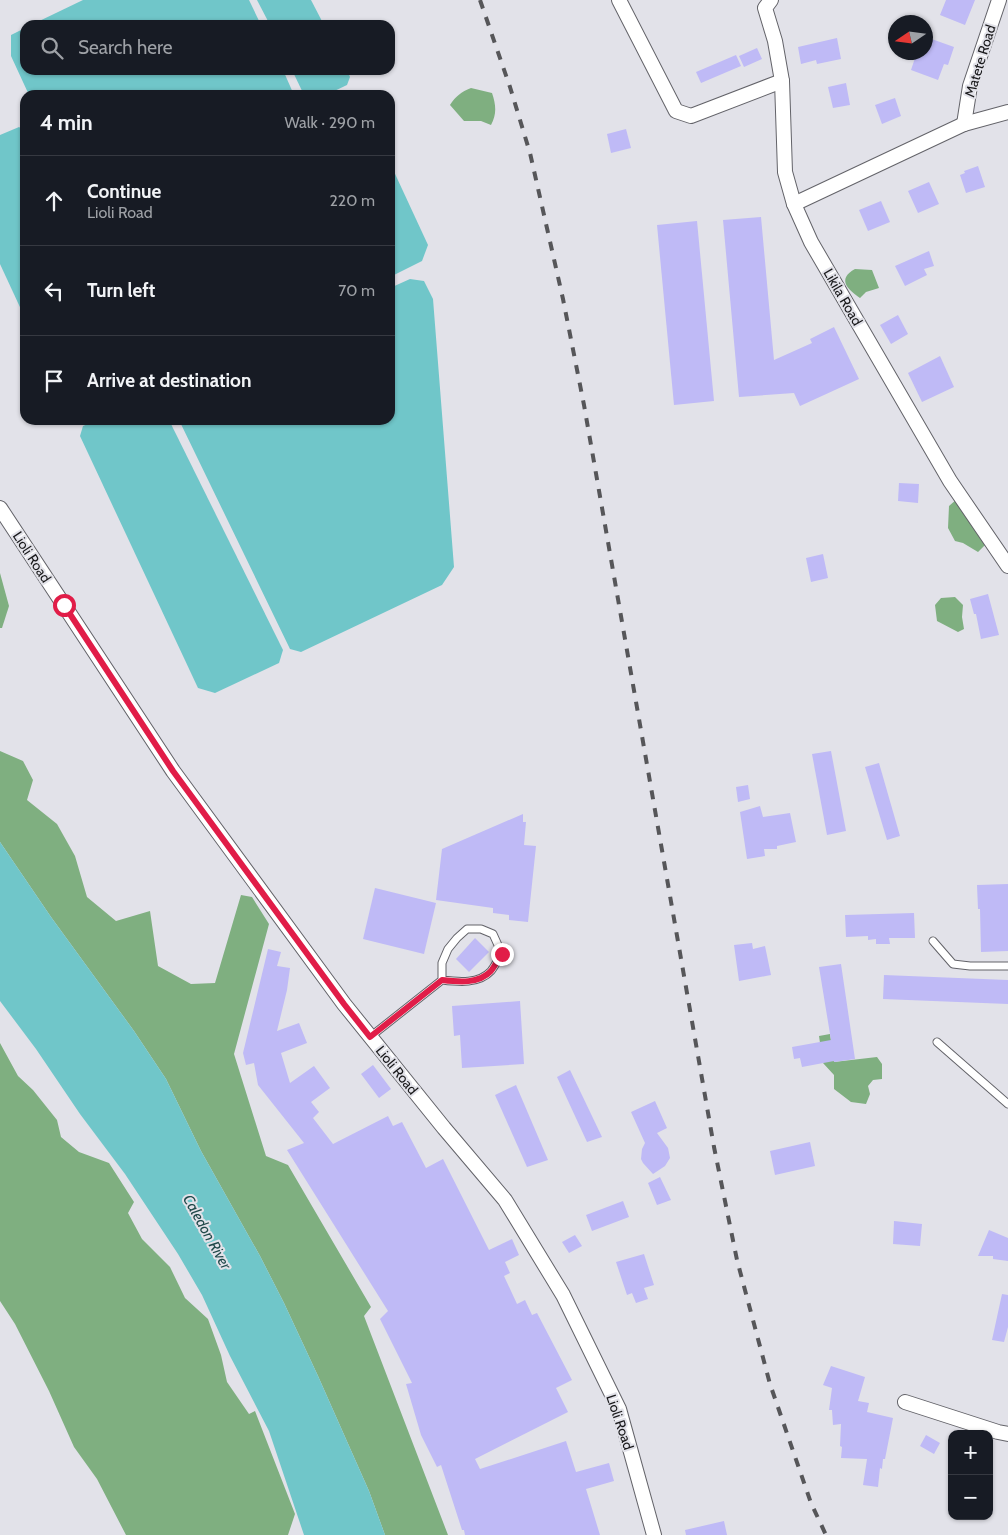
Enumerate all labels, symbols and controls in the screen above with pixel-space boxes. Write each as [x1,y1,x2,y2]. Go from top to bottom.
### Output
north arrow [888,15,933,60]
search box [20,20,395,75]
street label: Matete Road [960,22,1000,100]
icon: search [38,34,66,62]
text: Search here [78,36,172,59]
text: 4 min [40,110,93,135]
text: Walk · 290 m [285,113,375,132]
text: Continue [87,180,161,203]
icon: ahead [40,187,68,215]
text: 220 m [329,191,375,210]
text: Lioli Road [87,203,153,222]
street label: Likila Road [820,265,866,329]
icon: left [40,277,68,305]
text: Turn left [87,279,155,302]
text: 70 m [338,281,375,300]
icon: arrive [40,367,68,395]
text: Arrive at destination [87,369,251,392]
street label: Lioli Road [9,528,55,586]
route start [53,594,76,617]
route end [491,943,514,966]
street label: Lioli Road [372,1042,422,1098]
water label: Caledon River [179,1191,236,1274]
street label: Lioli Road [602,1392,638,1452]
map controls [948,1430,993,1520]
button: + [948,1430,993,1475]
button: − [948,1475,993,1520]

